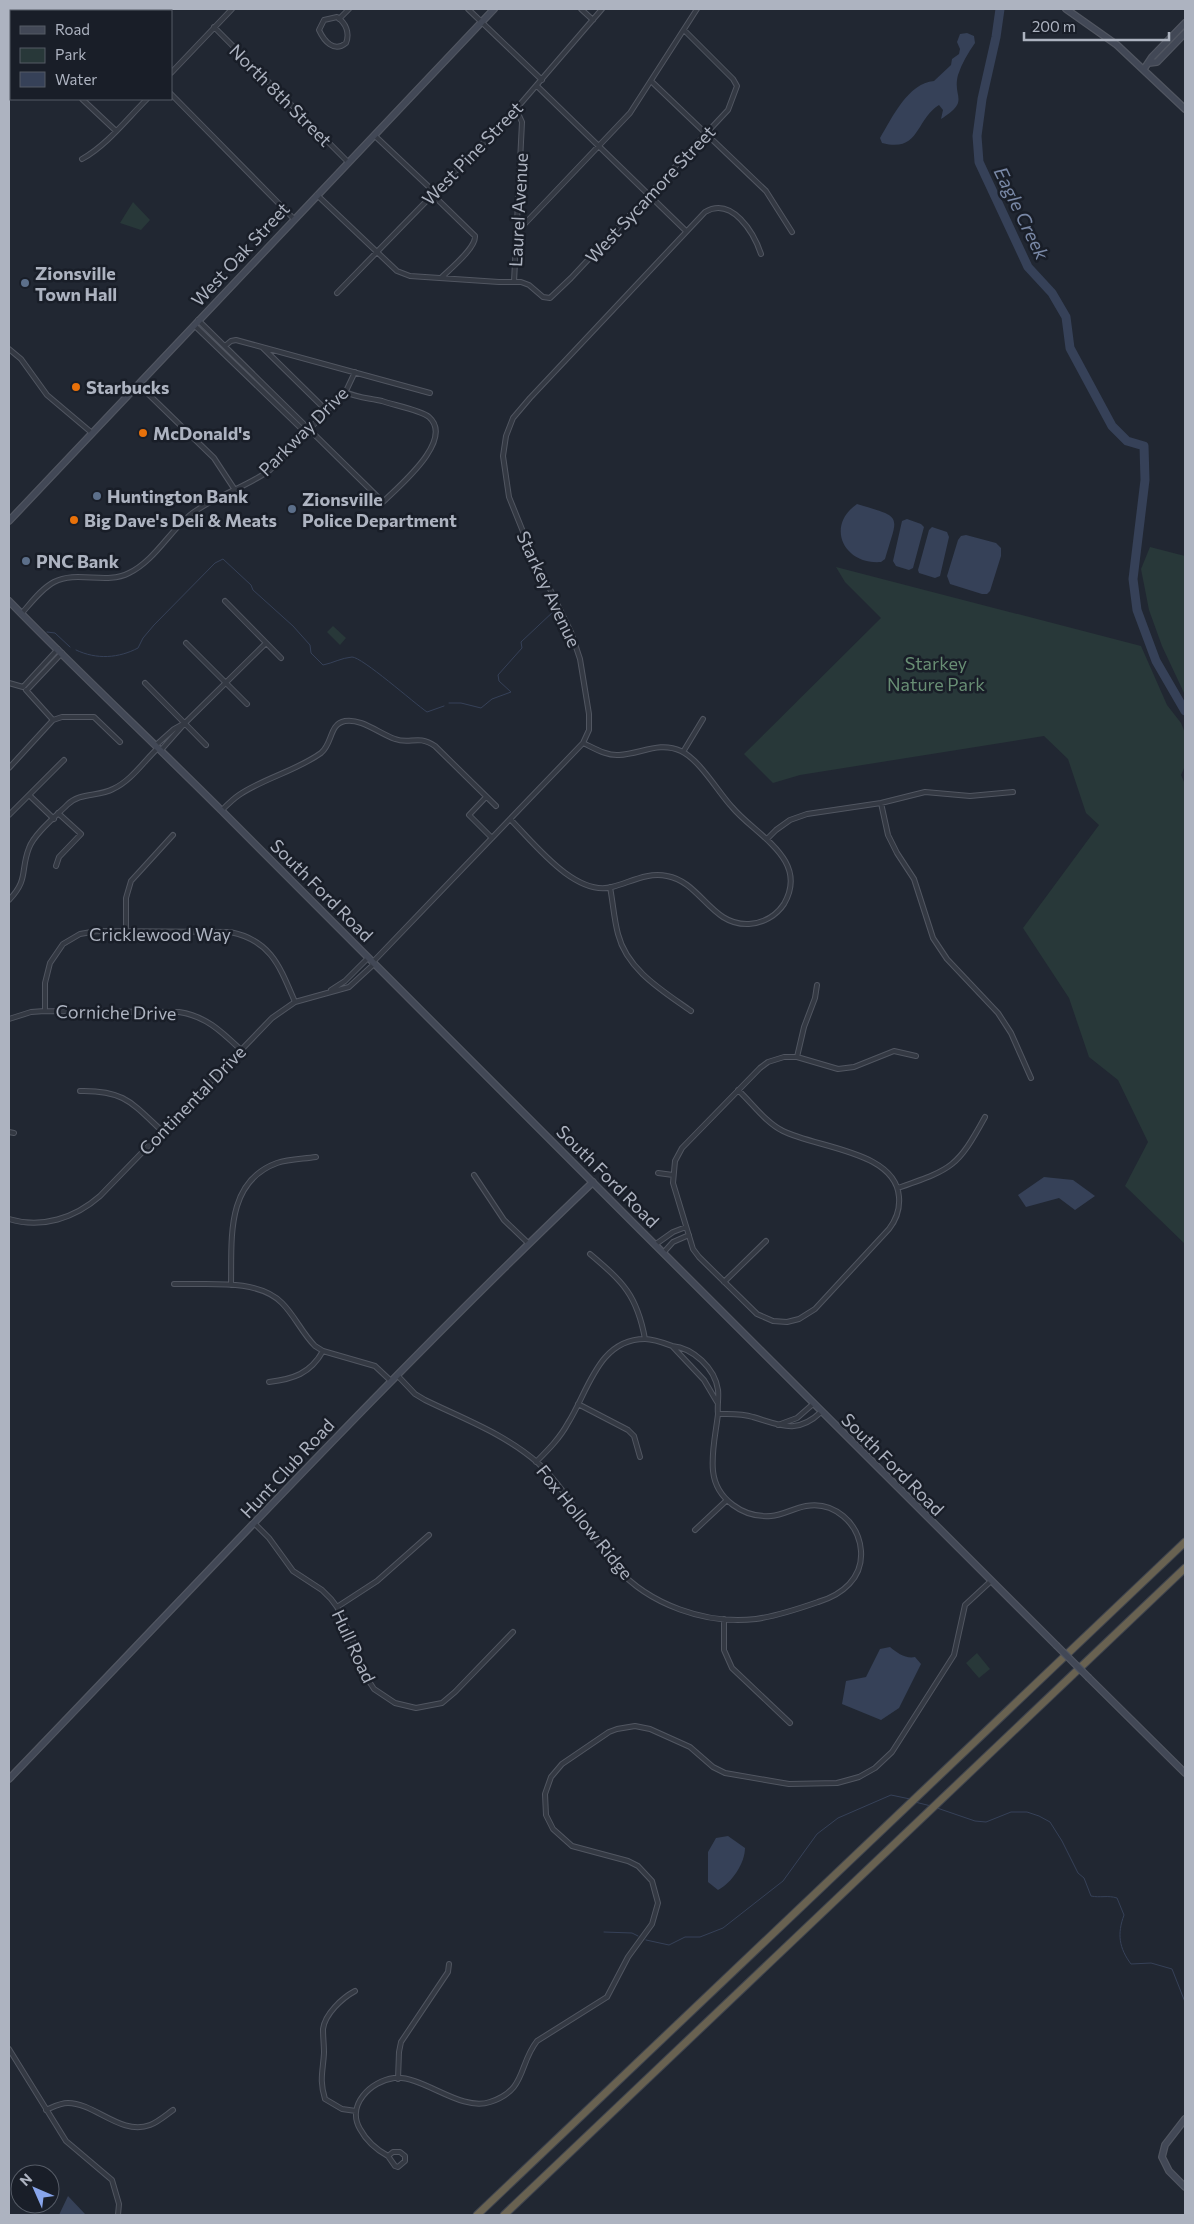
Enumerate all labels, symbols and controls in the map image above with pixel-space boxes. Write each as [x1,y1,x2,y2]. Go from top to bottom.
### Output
legend [10,10,172,100]
scale bar [1024,10,1169,42]
text: 200 m [1032,17,1076,35]
text: Road [55,20,90,38]
street label: North 8th Street [225,39,337,151]
text: Park [55,45,86,63]
text: Water [55,70,97,88]
street label: West Pine Street [417,97,527,209]
street label: West Sycamore Street [581,121,719,267]
street label: Laurel Avenue [504,152,532,268]
water label: Eagle Creek [990,163,1055,264]
street label: West Oak Street [186,198,294,310]
place label: Zionsville Town Hall [35,262,117,305]
marker: Zionsville Town Hall [19,277,31,289]
place label: Starbucks [86,376,170,398]
marker: Starbucks [70,381,82,393]
street label: Parkway Drive [254,382,352,480]
place label: McDonald's [153,422,251,444]
marker: McDonald's [137,427,149,439]
place label: Huntington Bank [107,485,249,507]
place label: Zionsville Police Department [302,488,457,531]
marker: Huntington Bank [91,490,103,502]
marker: Zionsville Police Department [286,503,298,515]
place label: Big Dave's Deli & Meats [84,509,277,531]
marker: Big Dave's Deli & Meats [68,514,80,526]
street label: Starkey Avenue [512,527,586,651]
place label: PNC Bank [36,550,120,572]
marker: PNC Bank [20,555,32,567]
park label: Starkey Nature Park [887,652,985,695]
street label: South Ford Road [266,834,378,946]
street label: Cricklewood Way [89,923,231,945]
street label: Corniche Drive [55,1000,177,1024]
street label: Continental Drive [134,1041,250,1159]
street label: South Ford Road [552,1120,664,1232]
street label: South Ford Road [837,1408,949,1520]
street label: Hunt Club Road [235,1414,339,1522]
street label: Fox Hollow Ridge [532,1460,638,1584]
street label: Hull Road [328,1606,380,1686]
north arrow [10,2164,60,2214]
text: N [16,2170,35,2189]

